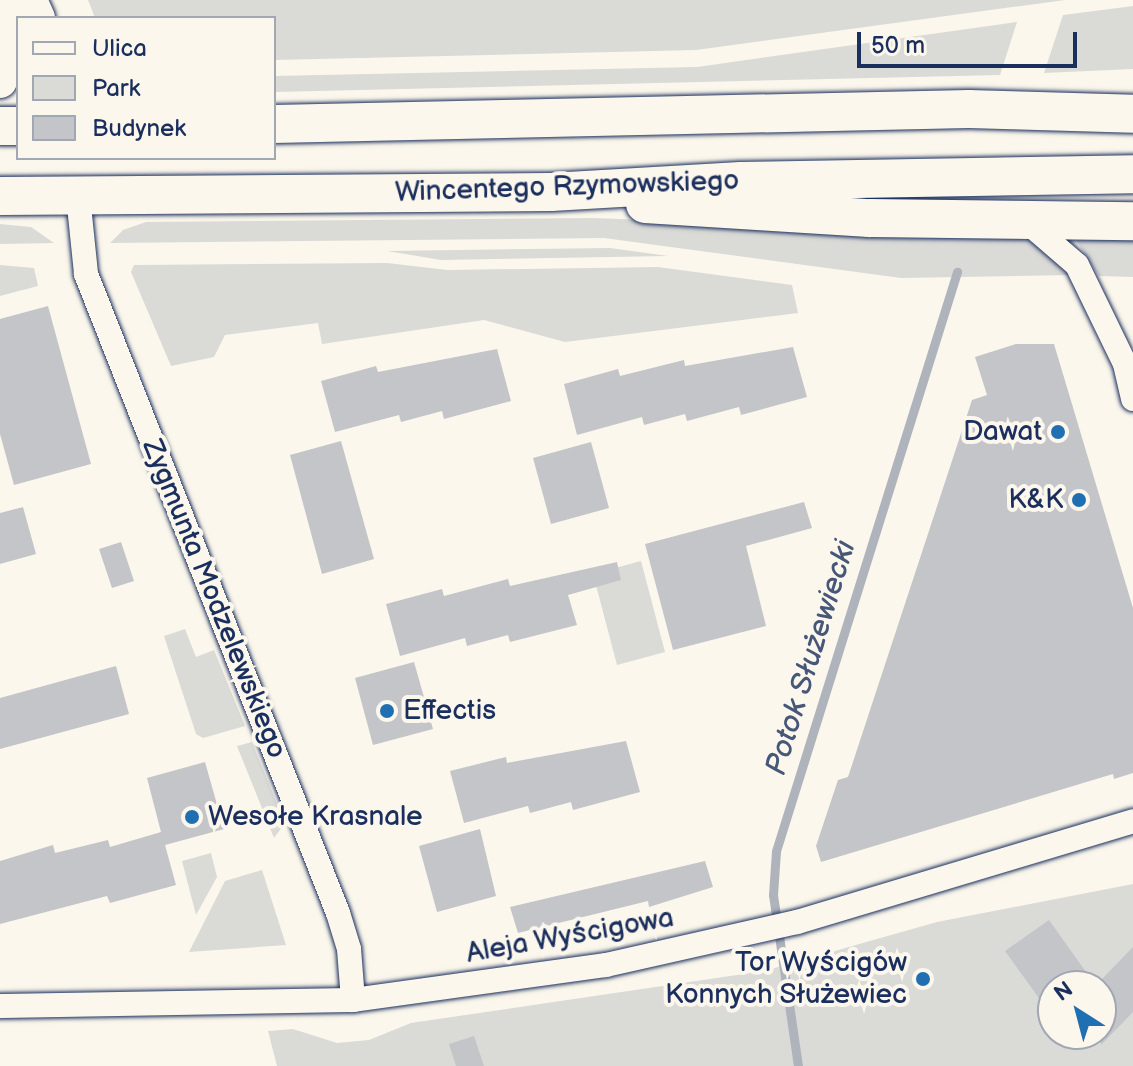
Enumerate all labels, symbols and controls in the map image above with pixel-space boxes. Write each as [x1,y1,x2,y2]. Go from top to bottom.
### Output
legend [16,16,276,160]
scale bar [861,16,1081,66]
text: 50 m [871,31,925,60]
text: Ulica [92,34,147,63]
text: Park [92,74,140,103]
text: Budynek [92,114,186,143]
street label: Wincentego Rzymowskiego [394,164,740,210]
place label: Dawat [963,415,1042,449]
marker: Dawat [1049,423,1067,441]
street label: Zygmunta Modzelewskiego [135,435,293,763]
place label: K&K [1008,483,1063,517]
marker: K&K [1070,491,1088,509]
water label: Potok Służewiecki [758,536,864,780]
place label: Effectis [403,694,496,728]
marker: Effectis [378,702,396,720]
place label: Wesołe Krasnale [208,800,423,834]
marker: Wesołe Krasnale [183,808,201,826]
street label: Aleja Wyścigowa [463,901,677,971]
place label: Tor Wyścigów Konnych Służewiec [664,946,907,1012]
marker: Tor Wyścigów Konnych Służewiec [914,970,932,988]
north arrow [1037,970,1117,1050]
text: N [1049,976,1078,1008]

